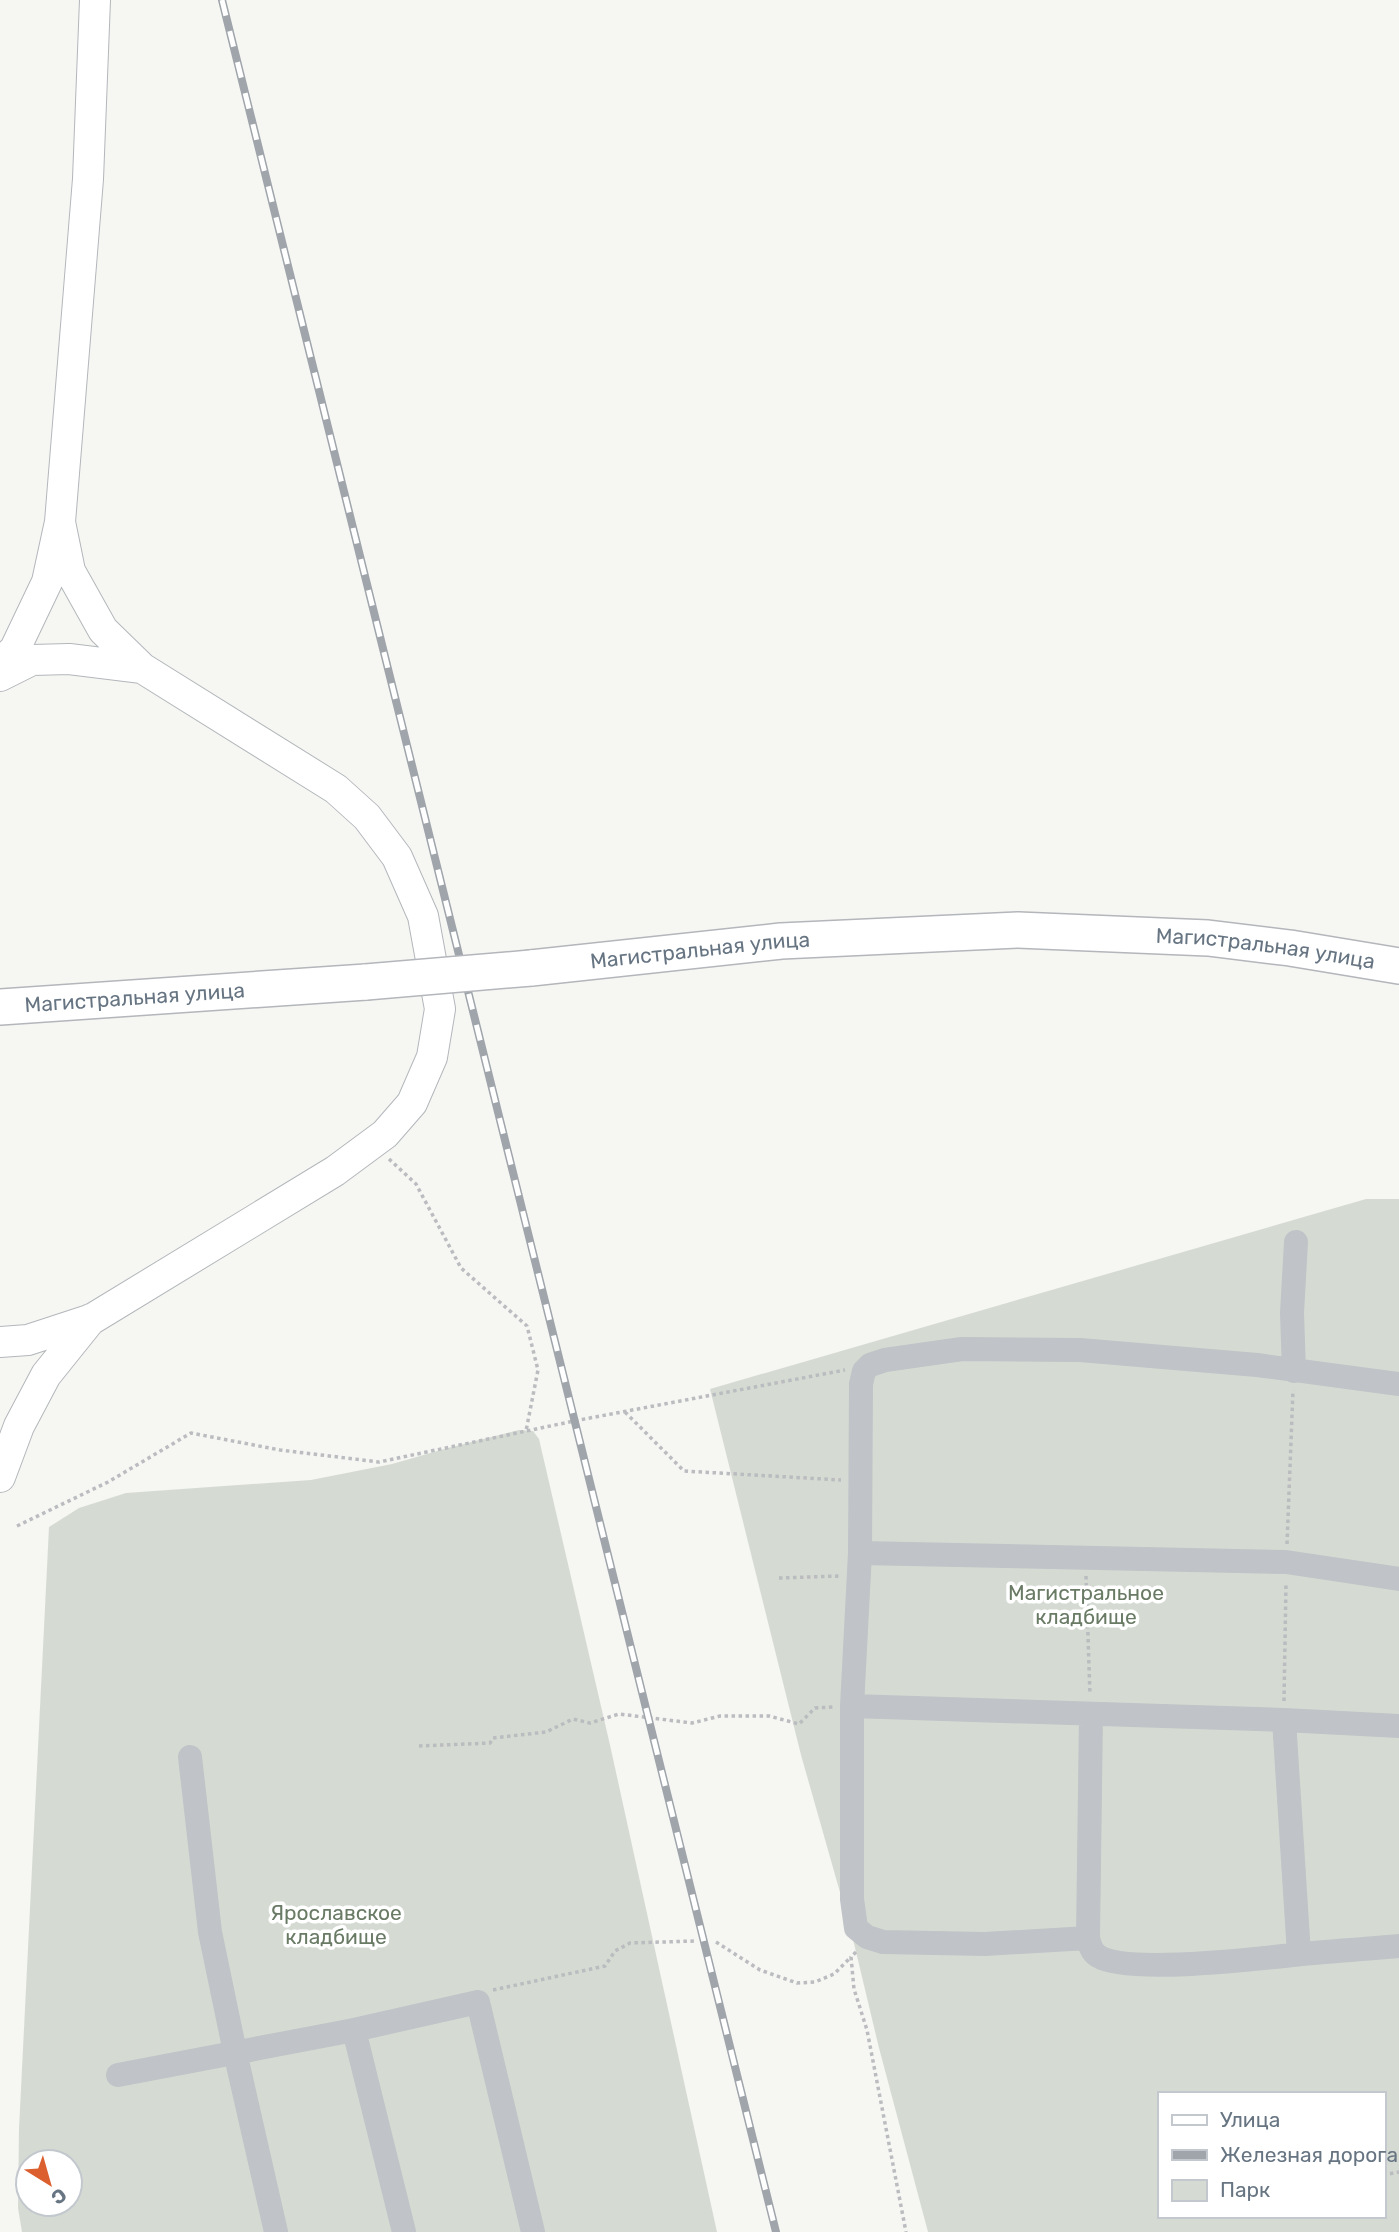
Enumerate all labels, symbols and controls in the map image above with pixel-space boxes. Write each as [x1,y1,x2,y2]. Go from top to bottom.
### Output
street label: Магистральная улица [1155,923,1377,974]
street label: Магистральная улица [589,927,810,974]
street label: Магистральная улица [24,977,246,1017]
park label: Магистральное кладбище [1008,1580,1164,1629]
park label: Ярославское кладбище [270,1900,402,1949]
legend [1158,2092,1385,2218]
text: Улица [1220,2107,1280,2132]
text: Железная дорога [1220,2142,1398,2167]
north arrow [14,2148,84,2218]
text: Парк [1220,2177,1270,2202]
text: С [47,2183,71,2209]

